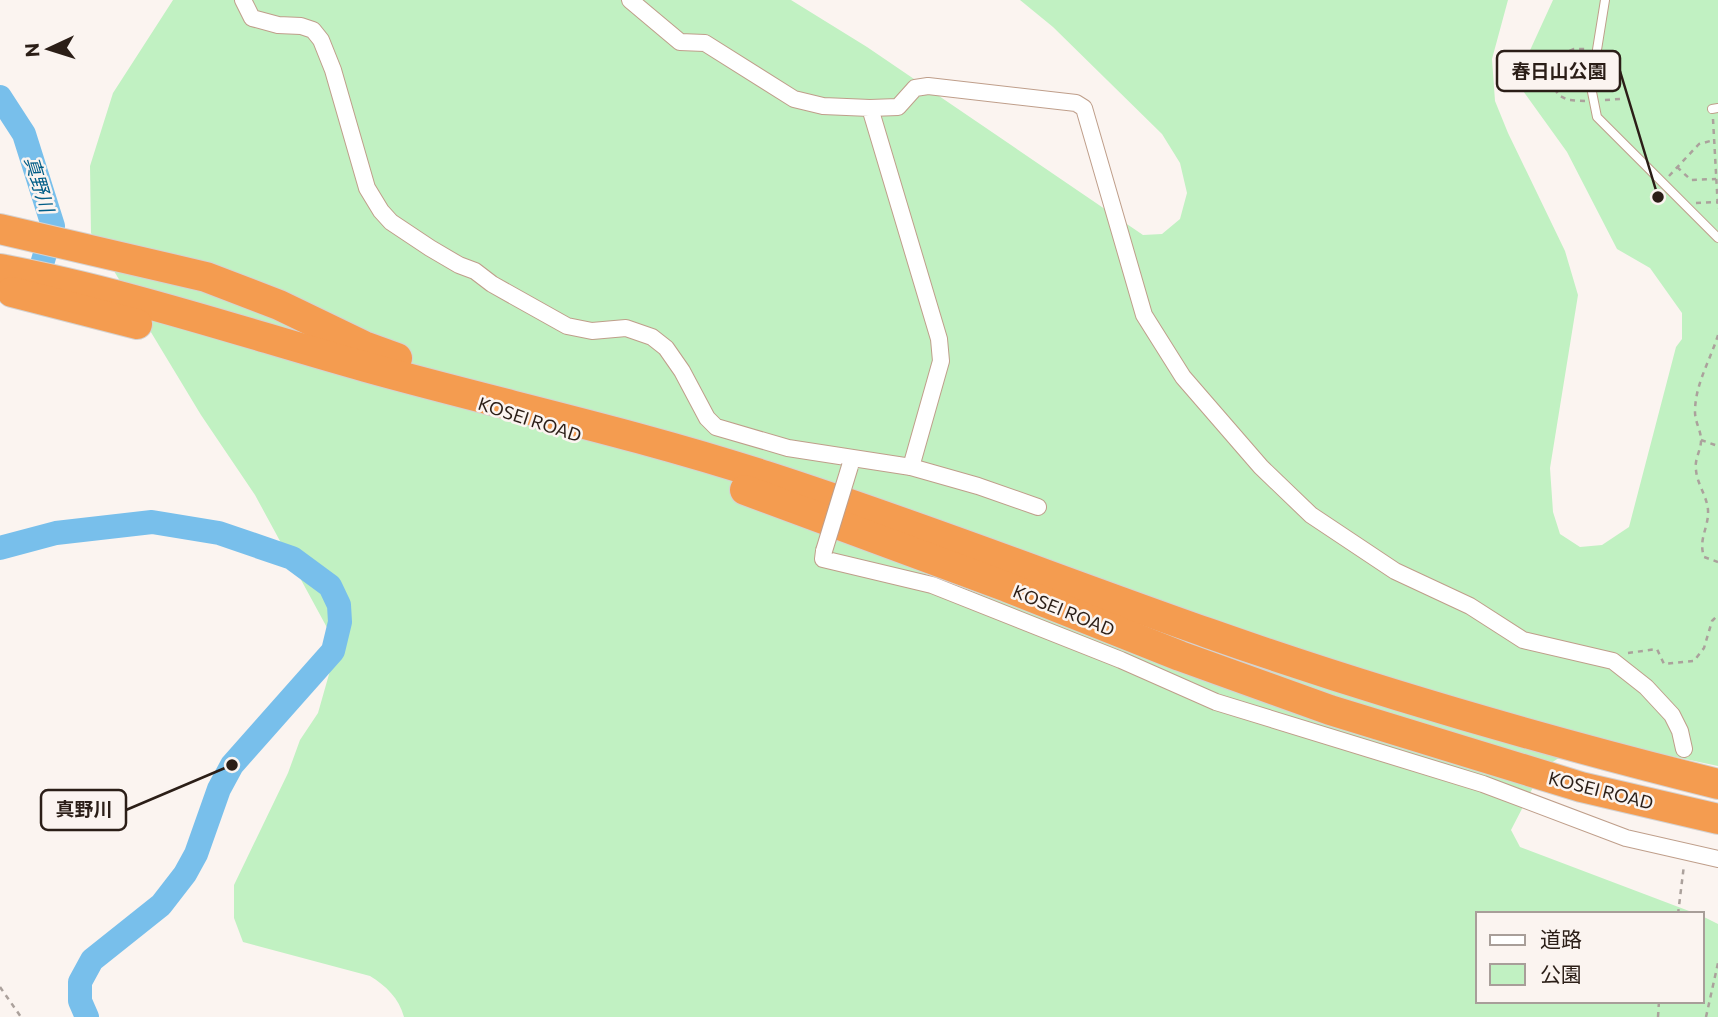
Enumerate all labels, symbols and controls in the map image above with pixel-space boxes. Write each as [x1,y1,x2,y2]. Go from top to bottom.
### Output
north arrow [14,14,84,84]
text: N [20,42,44,58]
callout: 春日山公園 [1497,51,1620,91]
text: 春日山公園 [1511,59,1607,82]
water label: 真野川 [21,153,60,217]
street label: KOSEI ROAD [475,392,585,446]
street label: KOSEI ROAD [1010,580,1118,640]
street label: KOSEI ROAD [1546,766,1656,814]
callout: 真野川 [41,790,126,830]
text: 真野川 [55,797,113,820]
legend [1476,912,1704,1003]
text: 道路 [1540,926,1582,951]
text: 公園 [1540,961,1582,986]

